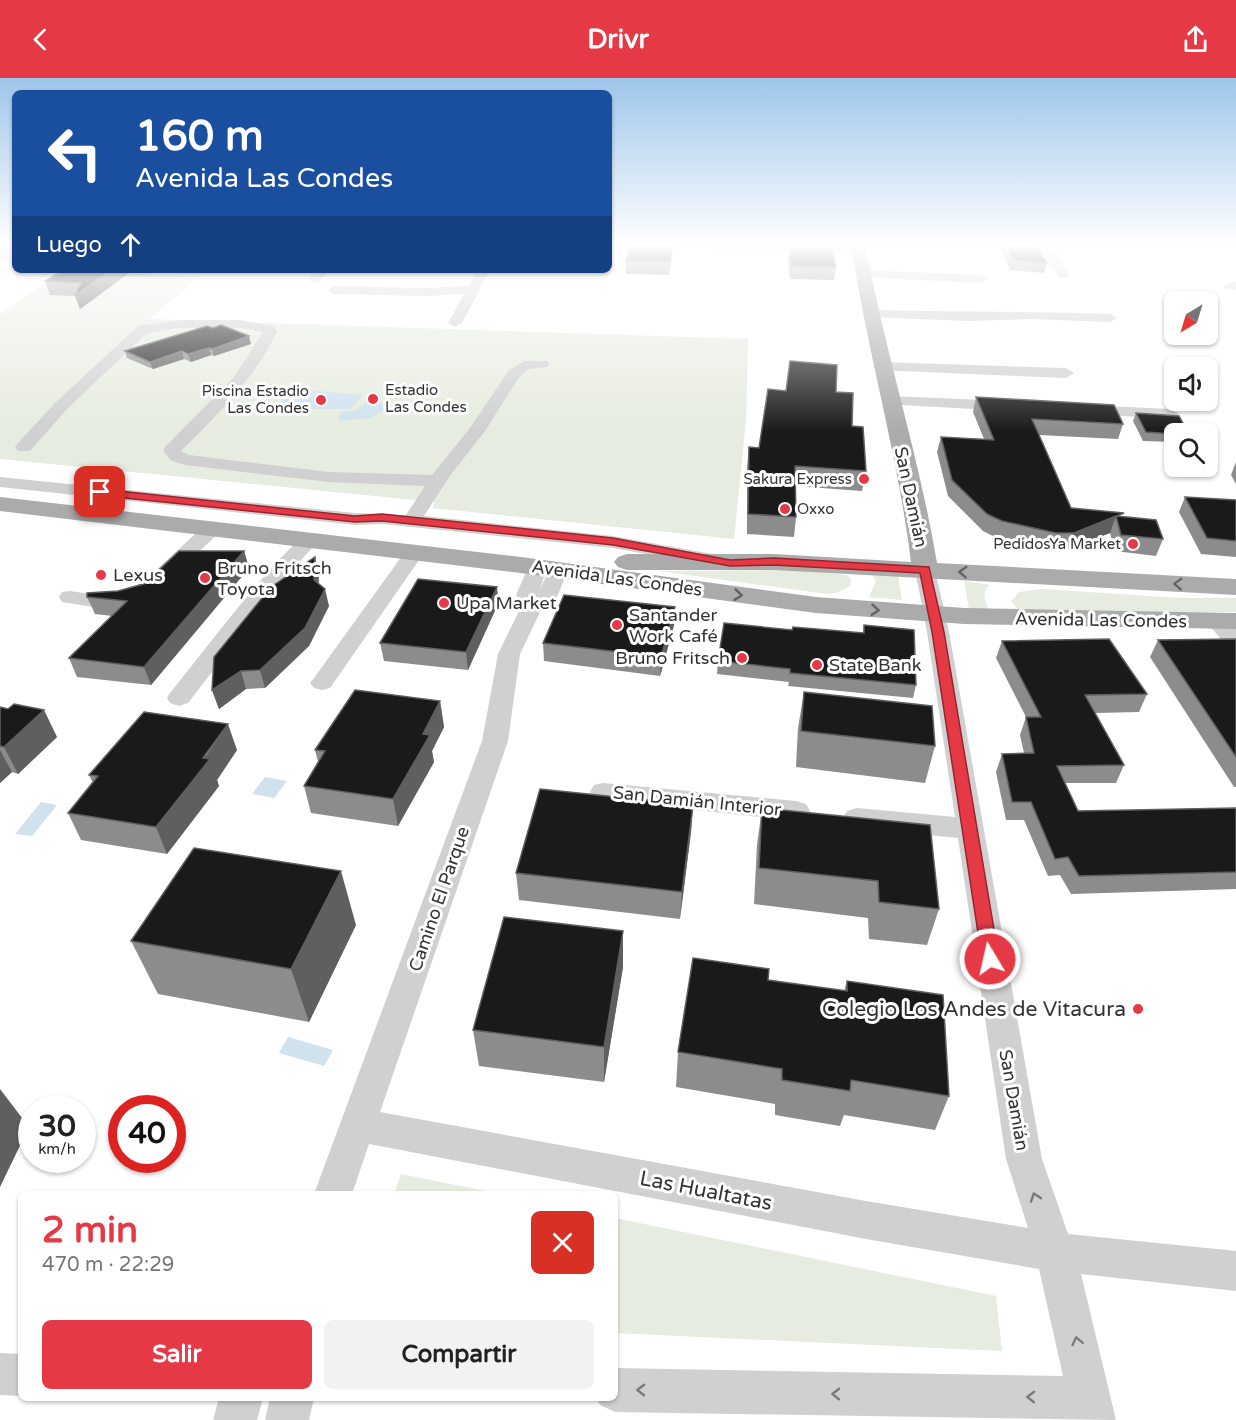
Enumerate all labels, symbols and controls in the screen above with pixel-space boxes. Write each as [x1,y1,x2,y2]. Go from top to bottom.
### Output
icon: back [24,23,57,56]
text: Drivr [587,23,649,56]
icon: share [1179,23,1212,56]
text: 160 m [135,111,264,162]
icon: left [36,114,114,192]
text: Avenida Las Condes [135,162,393,195]
icon: ahead [114,228,147,261]
text: Luego [36,232,102,258]
north arrow [1164,291,1218,345]
map controls [1164,291,1218,477]
button: sound [1164,357,1218,411]
place label: Estadio Las Condes [385,381,467,416]
place label: Piscina Estadio Las Condes [202,382,309,417]
marker: Estadio Las Condes [366,392,380,406]
marker: Piscina Estadio Las Condes [314,393,328,407]
button: search [1164,423,1218,477]
street label: San Damián [890,445,932,549]
pin [74,466,125,517]
place label: Sakura Express [743,470,852,488]
marker: Sakura Express [857,472,871,486]
icon: arrive [83,475,116,508]
place label: Oxxo [797,500,834,518]
marker: Oxxo [778,502,792,516]
place label: PedidosYa Market [993,535,1121,553]
marker: PedidosYa Market [1126,537,1140,551]
street label: Avenida Las Condes [530,555,704,601]
place label: Bruno Fritsch Toyota [217,557,332,600]
place label: Lexus [113,564,163,586]
one-way arrow [959,566,968,579]
marker: Lexus [94,568,108,582]
marker: Bruno Fritsch Toyota [198,571,212,585]
one-way arrow [1173,578,1182,591]
one-way arrow [734,588,743,601]
place label: Upa Market [456,592,557,614]
marker: Upa Market [437,596,451,610]
one-way arrow [870,603,879,616]
place label: Santander Work Café [629,604,718,647]
street label: Avenida Las Condes [1015,607,1187,633]
marker: Santander Work Café [610,618,624,632]
place label: Bruno Fritsch [615,647,730,669]
marker: Bruno Fritsch [735,651,749,665]
place label: State Bank [829,654,922,676]
marker: State Bank [810,658,824,672]
street label: San Damián Interior [612,781,782,821]
street label: Camino El Parque [404,824,474,974]
position arrow [958,927,1022,991]
place label: Colegio Los Andes de Vitacura [822,997,1126,1022]
marker: Colegio Los Andes de Vitacura [1131,1002,1145,1016]
street label: San Damián [994,1048,1034,1152]
speed limit sign: 40 [108,1095,186,1173]
text: 30 [38,1108,76,1145]
text: km/h [38,1140,76,1158]
street label: Las Hualtatas [638,1166,774,1216]
one-way arrow [1030,1192,1042,1203]
text: 2 min [42,1209,138,1252]
button: close [531,1211,594,1274]
text: 470 m · 22:29 [42,1253,174,1277]
button: Salir [42,1320,312,1389]
button: Compartir [324,1320,594,1389]
one-way arrow [1072,1336,1085,1346]
one-way arrow [637,1384,646,1396]
one-way arrow [832,1387,841,1400]
one-way arrow [1027,1391,1036,1403]

